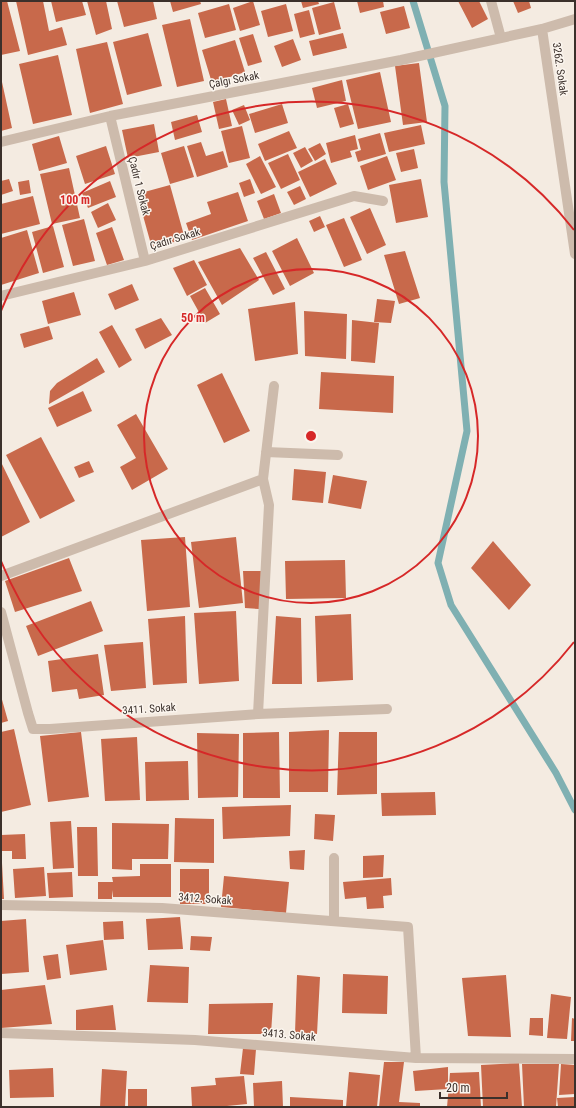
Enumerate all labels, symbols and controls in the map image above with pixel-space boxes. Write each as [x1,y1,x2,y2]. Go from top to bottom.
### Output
street label: 3262. Sokak [550,42,570,96]
street label: Çalgı Sokak [208,69,260,91]
street label: Çadır 1 Sokak [125,155,153,217]
text: 100 m [60,193,90,207]
street label: Çadır Sokak [148,225,202,253]
text: 50 m [181,311,205,325]
centre of rings [304,429,318,443]
street label: 3411. Sokak [122,701,176,717]
street label: 3412. Sokak [178,891,232,907]
street label: 3413. Sokak [262,1026,316,1044]
scale bar [440,1074,507,1100]
text: 20 m [446,1081,470,1095]

